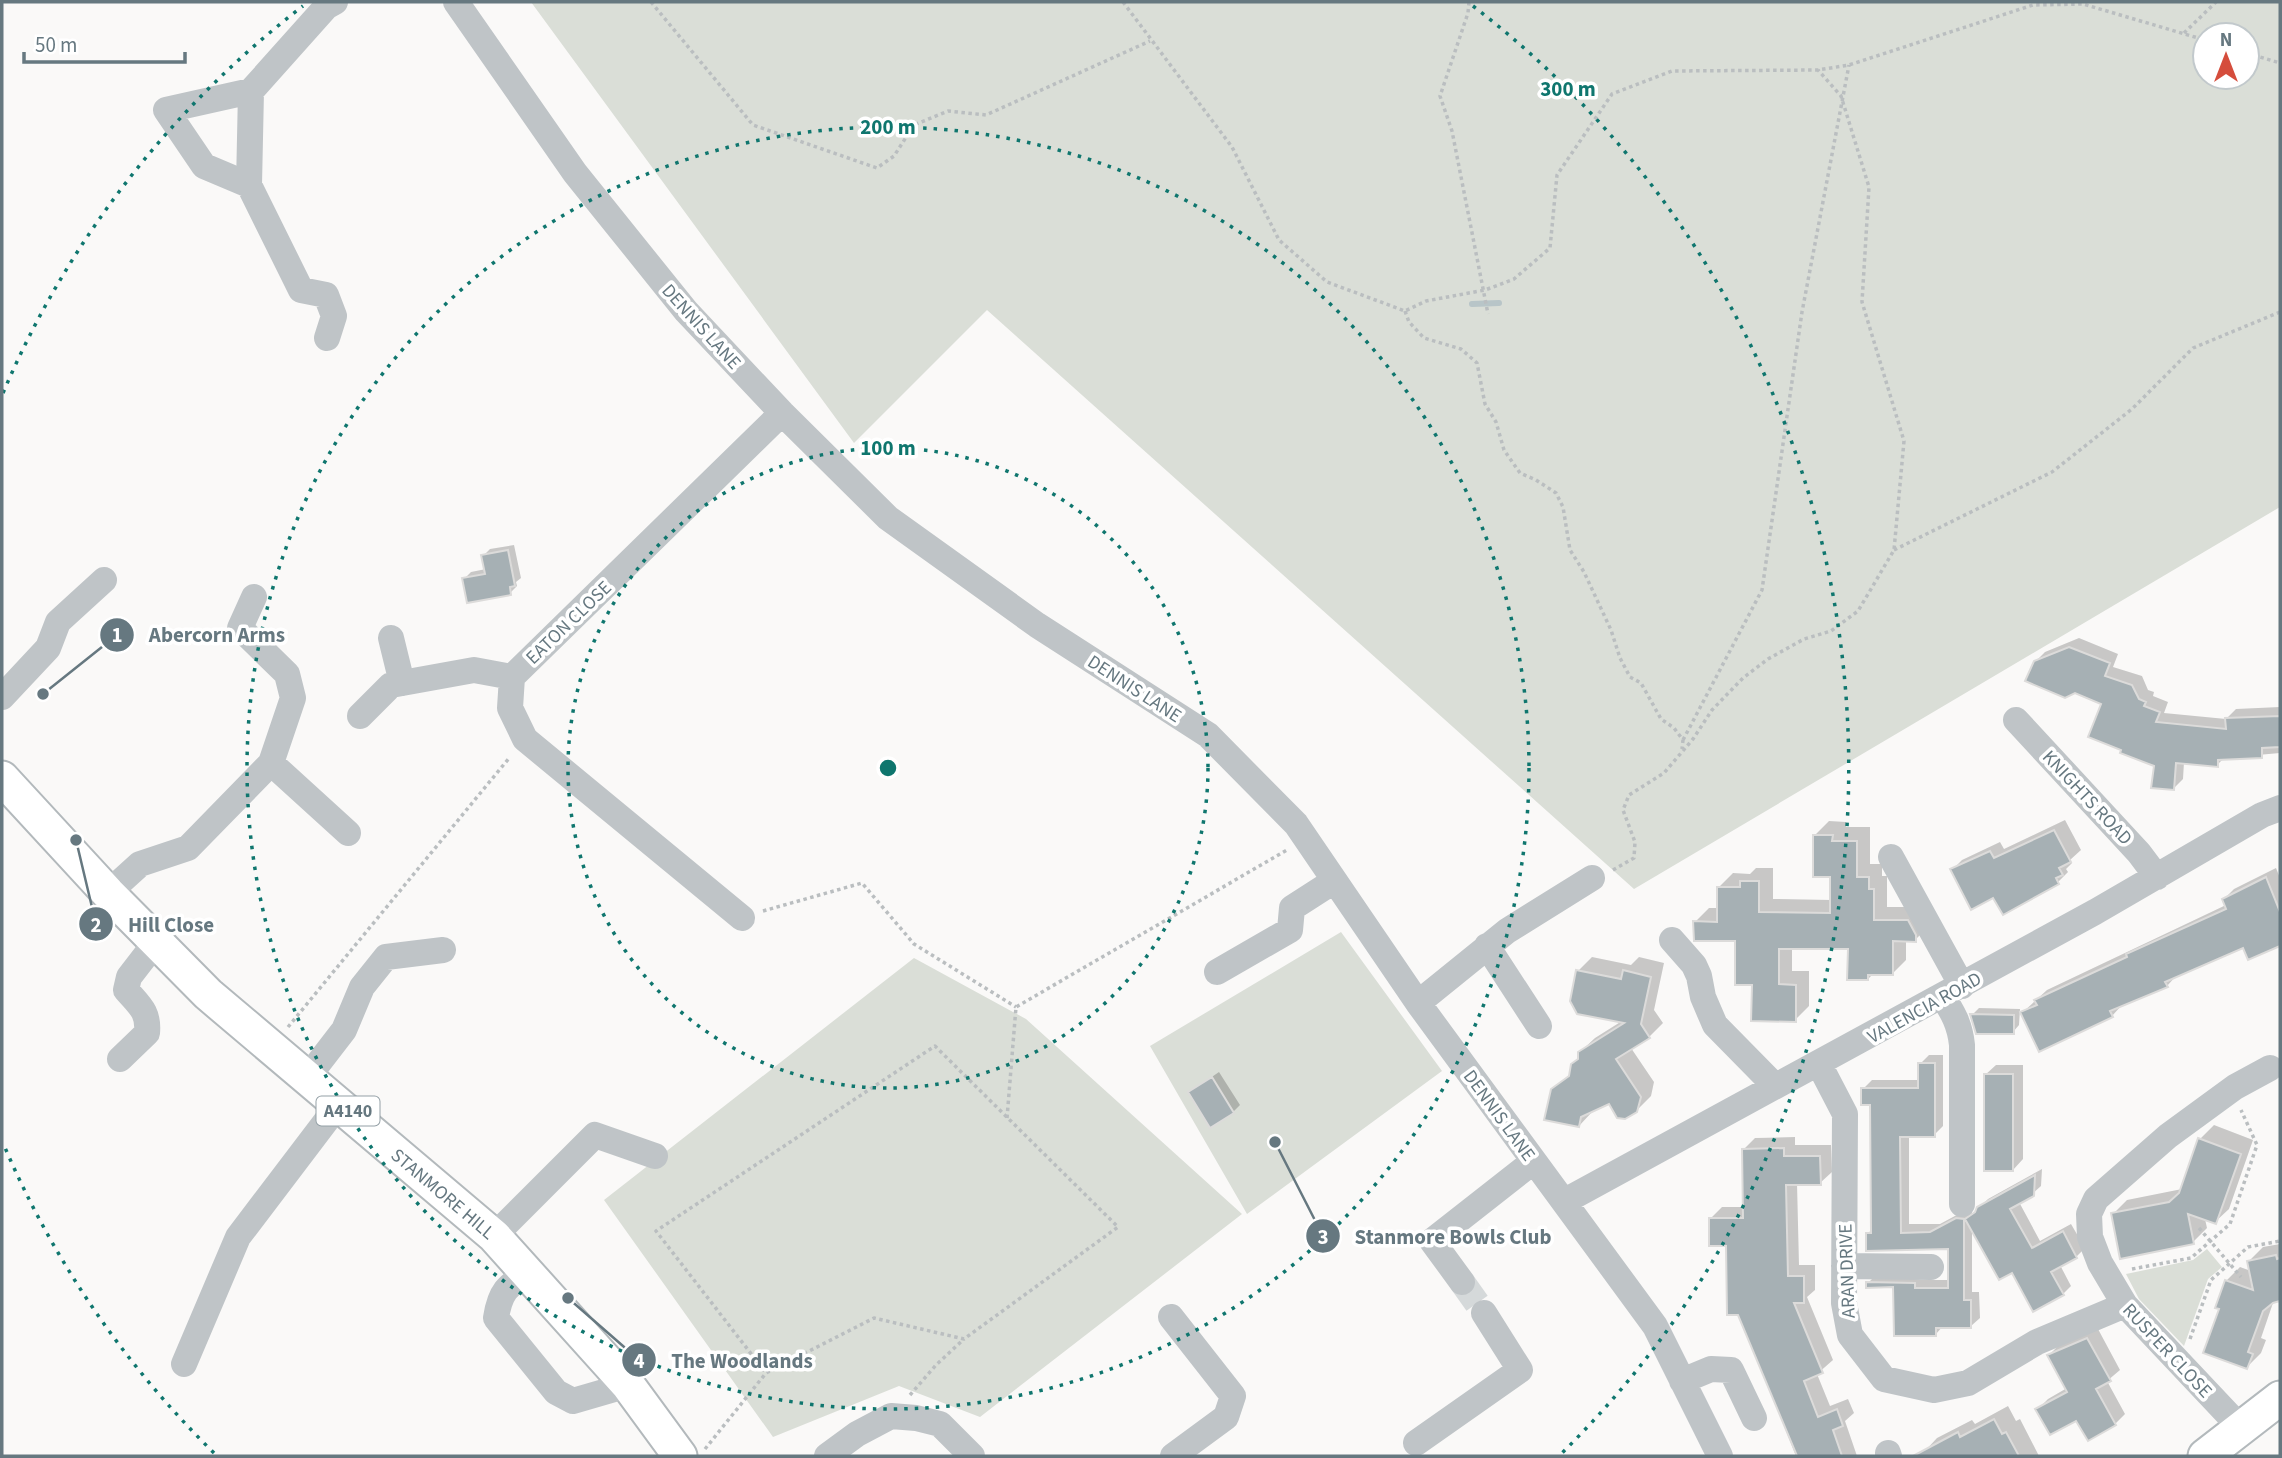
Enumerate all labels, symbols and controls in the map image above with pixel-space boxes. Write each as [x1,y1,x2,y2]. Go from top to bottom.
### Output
scale bar [24,21,186,65]
north arrow [2191,21,2261,91]
text: N [2220,27,2232,54]
text: 50 m [35,30,77,60]
text: 300 m [1540,74,1596,104]
text: 200 m [860,112,916,142]
street label: DENNIS LANE [655,278,747,376]
text: 100 m [860,433,916,463]
street label: EATON CLOSE [520,575,618,671]
callout: Abercorn Arms [100,614,299,656]
text: 1 [111,620,123,650]
text: Abercorn Arms [148,620,285,650]
street label: DENNIS LANE [1082,649,1186,730]
street label: KNIGHTS ROAD [2036,745,2138,851]
centre of rings [876,756,900,780]
callout: Hill Close [79,903,228,945]
text: 2 [90,910,102,940]
text: Hill Close [128,910,214,940]
street label: VALENCIA ROAD [1863,966,1987,1051]
street label: DENNIS LANE [1456,1065,1541,1167]
road number: A4140 [316,1096,380,1126]
street label: STANMORE HILL [385,1142,500,1246]
callout: Stanmore Bowls Club [1306,1215,1566,1257]
text: 3 [1317,1222,1329,1252]
text: Stanmore Bowls Club [1355,1222,1551,1252]
street label: ARAN DRIVE [1832,1223,1863,1319]
street label: RUSPER CLOSE [2116,1298,2218,1404]
callout: The Woodlands [622,1339,826,1381]
text: 4 [633,1346,645,1376]
text: The Woodlands [671,1346,813,1376]

